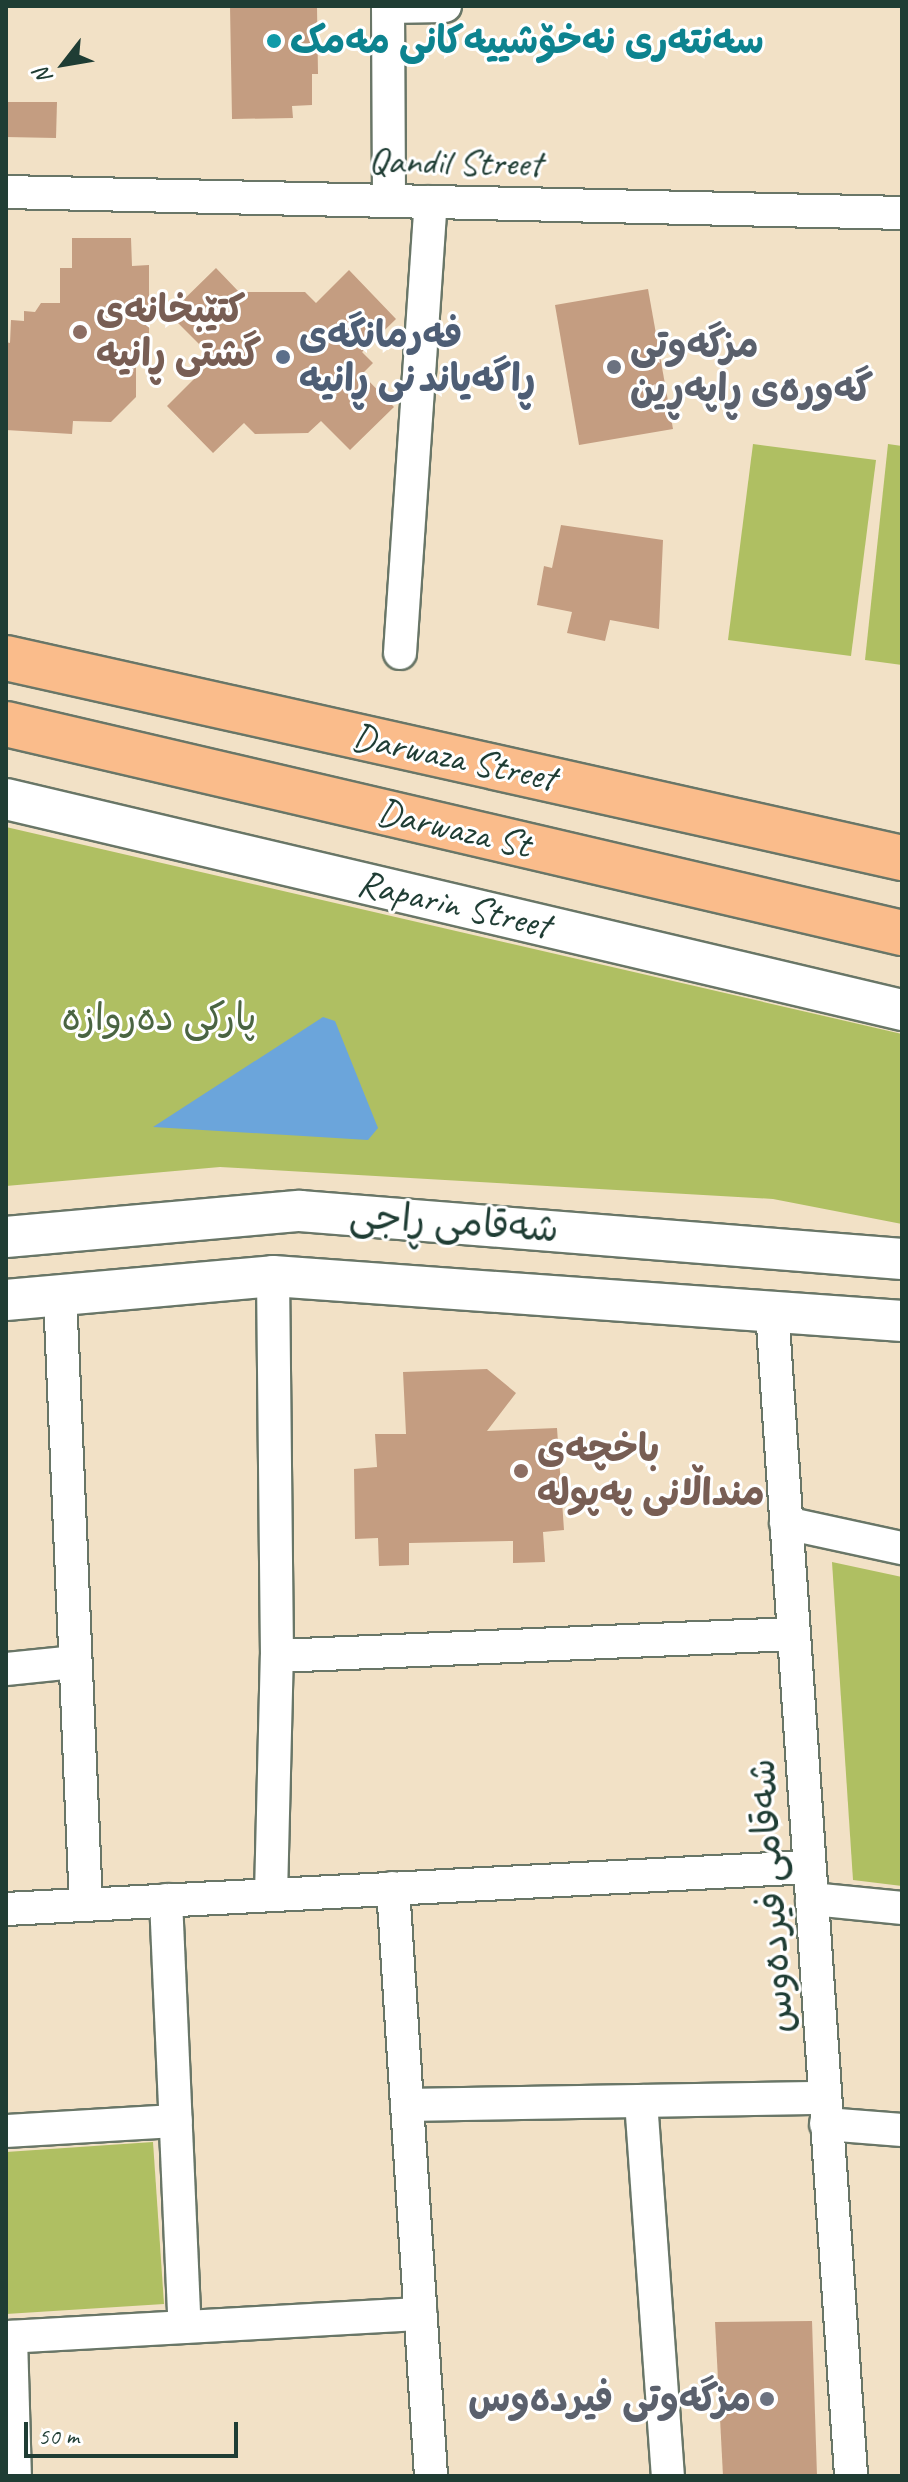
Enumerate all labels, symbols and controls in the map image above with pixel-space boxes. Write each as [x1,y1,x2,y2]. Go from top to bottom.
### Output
place label: سەنتەری نەخۆشییەکانی مەمک [290,18,764,64]
north arrow [24,24,104,104]
marker: سەنتەری نەخۆشییەکانی مەمک [265,32,283,50]
text: N [28,63,59,89]
street label: Qandil Street [368,138,542,186]
place label: کتێبخانەی گشتی ڕانیە [96,287,261,376]
place label: فەرمانگەی ڕاگەیاندنی ڕانیە [299,312,535,402]
place label: مزگەوتی گەورەی ڕاپەڕین [630,322,873,412]
marker: کتێبخانەی گشتی ڕانیە [71,323,89,341]
marker: فەرمانگەی ڕاگەیاندنی ڕانیە [274,348,292,366]
marker: مزگەوتی گەورەی ڕاپەڕین [605,358,623,376]
street label: Darwaza Street [348,713,560,801]
street label: Darwaza St [373,788,535,868]
street label: Raparin Street [353,860,555,948]
park label: پارکی دەروازە [61,995,257,1041]
street label: شەقامی ڕاجی [348,1192,560,1252]
place label: باخچەی منداڵانی پەپولە [537,1426,765,1516]
marker: باخچەی منداڵانی پەپولە [512,1462,530,1480]
street label: شەقامی فیردەوس [739,1757,803,2035]
place label: مزگەوتی فیردەوس [468,2376,751,2422]
marker: مزگەوتی فیردەوس [758,2390,776,2408]
scale bar [28,2406,242,2456]
text: 50 m [38,2421,79,2451]

